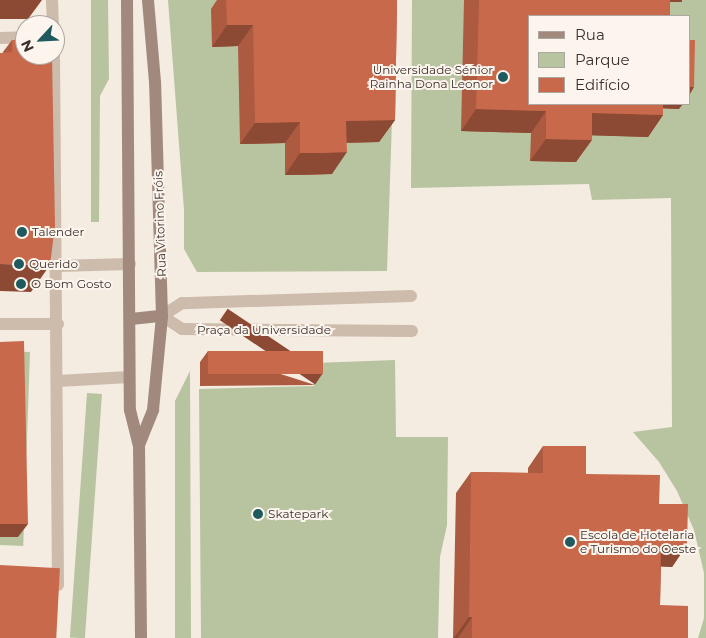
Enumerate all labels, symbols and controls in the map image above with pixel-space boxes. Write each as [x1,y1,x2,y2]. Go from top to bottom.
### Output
north arrow [15,15,65,65]
legend [528,15,691,105]
text: Rua [575,25,605,44]
text: N [17,37,38,55]
text: Parque [575,50,630,69]
place label: Universidade Sénior Rainha Dona Leonor [370,63,493,91]
marker: Universidade Sénior Rainha Dona Leonor [497,71,509,83]
text: Edifício [575,75,630,94]
street label: Rua Vitorino Fróis [151,171,169,277]
place label: Talender [32,225,84,239]
marker: Talender [16,226,28,238]
place label: Querido [29,257,78,271]
marker: Querido [13,258,25,270]
place label: O Bom Gosto [31,277,111,291]
marker: O Bom Gosto [15,278,27,290]
street label: Praça da Universidade [197,323,331,337]
place label: Skatepark [268,507,328,521]
marker: Skatepark [252,508,264,520]
place label: Escola de Hotelaria e Turismo do Oeste [580,528,696,556]
marker: Escola de Hotelaria e Turismo do Oeste [564,536,576,548]

